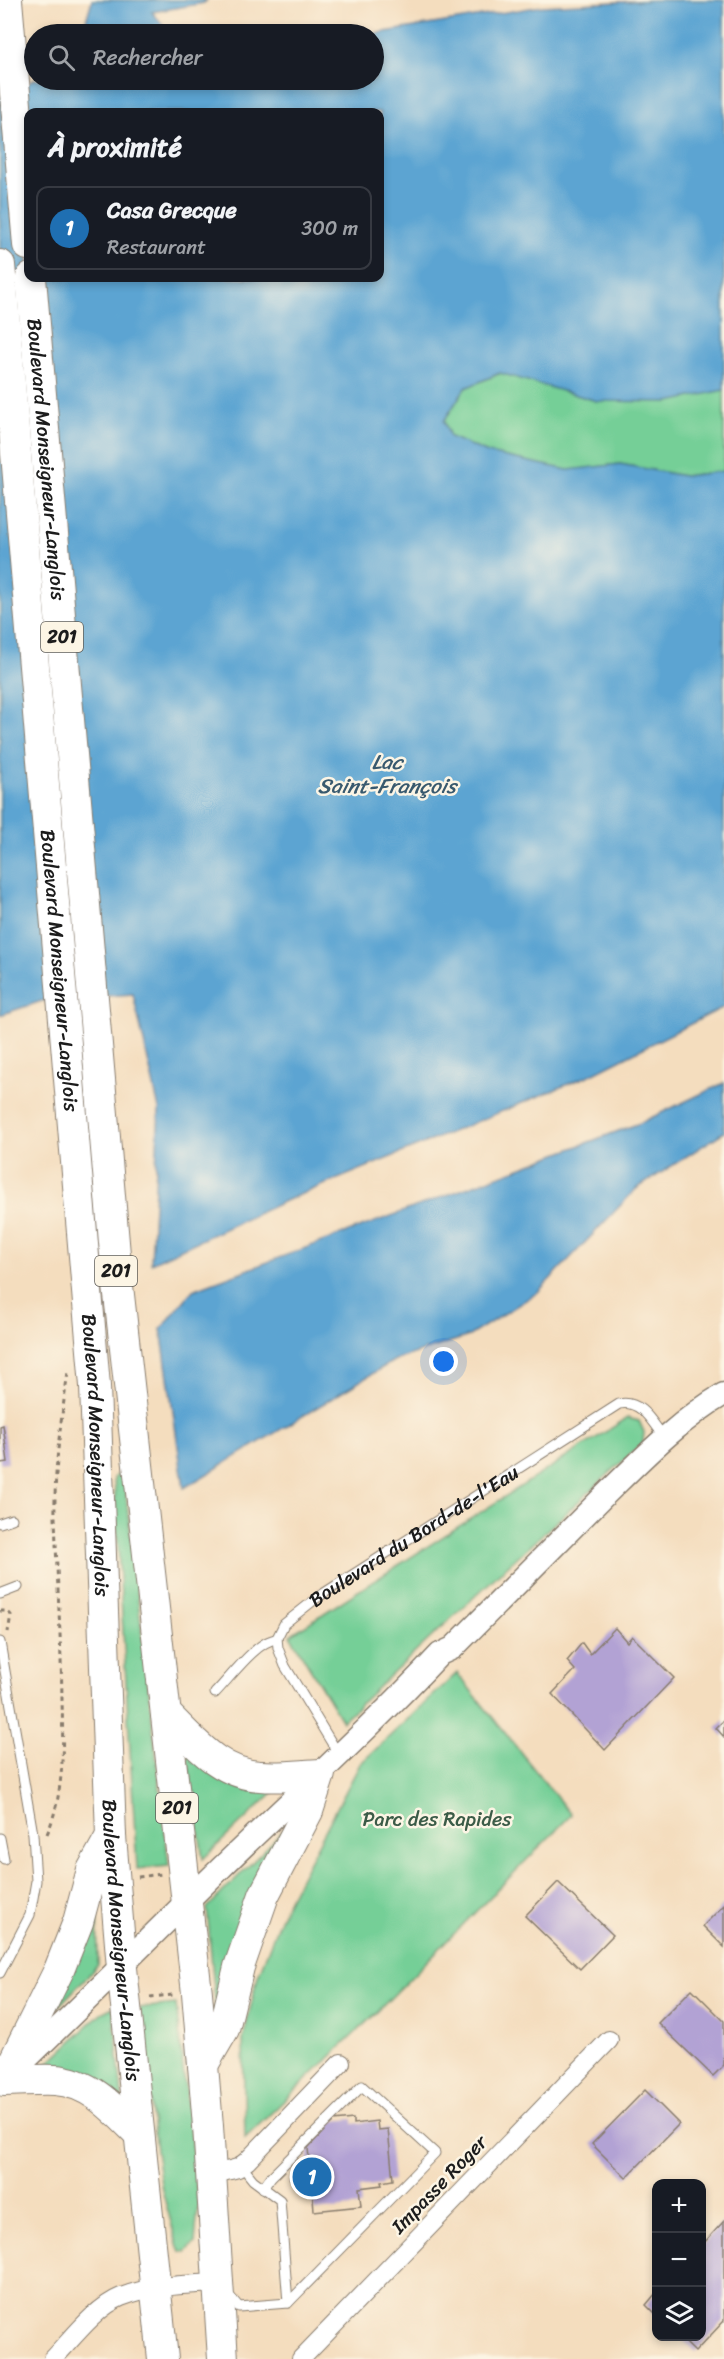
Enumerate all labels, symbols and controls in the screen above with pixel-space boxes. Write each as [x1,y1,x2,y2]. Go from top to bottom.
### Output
search box [24,24,384,90]
text: Rechercher [93,38,203,77]
icon: search [45,41,78,74]
text: À proximité [48,124,182,170]
text: Casa Grecque [107,191,237,230]
text: 1 [65,211,74,246]
text: 300 m [301,211,358,246]
text: Restaurant [107,230,206,265]
street label: Boulevard Monseigneur-Langlois [17,317,76,603]
road number: 201 [41,622,83,652]
water label: Lac Saint-François [318,743,458,805]
street label: Boulevard Monseigneur-Langlois [30,828,89,1114]
road number: 201 [95,1256,137,1286]
street label: Boulevard Monseigneur-Langlois [71,1312,119,1598]
your location [429,1347,458,1376]
street label: Boulevard du Bord-de-l'Eau [301,1455,526,1617]
road number: 201 [156,1793,198,1823]
street label: Boulevard Monseigneur-Langlois [92,1799,151,2084]
park label: Parc des Rapides [362,1802,512,1837]
street label: Impasse Roger [382,2126,497,2243]
pin: 1 [292,2154,332,2200]
map controls [652,2179,706,2341]
button: + [652,2179,706,2233]
button: − [652,2233,706,2287]
button: layers [652,2287,706,2341]

